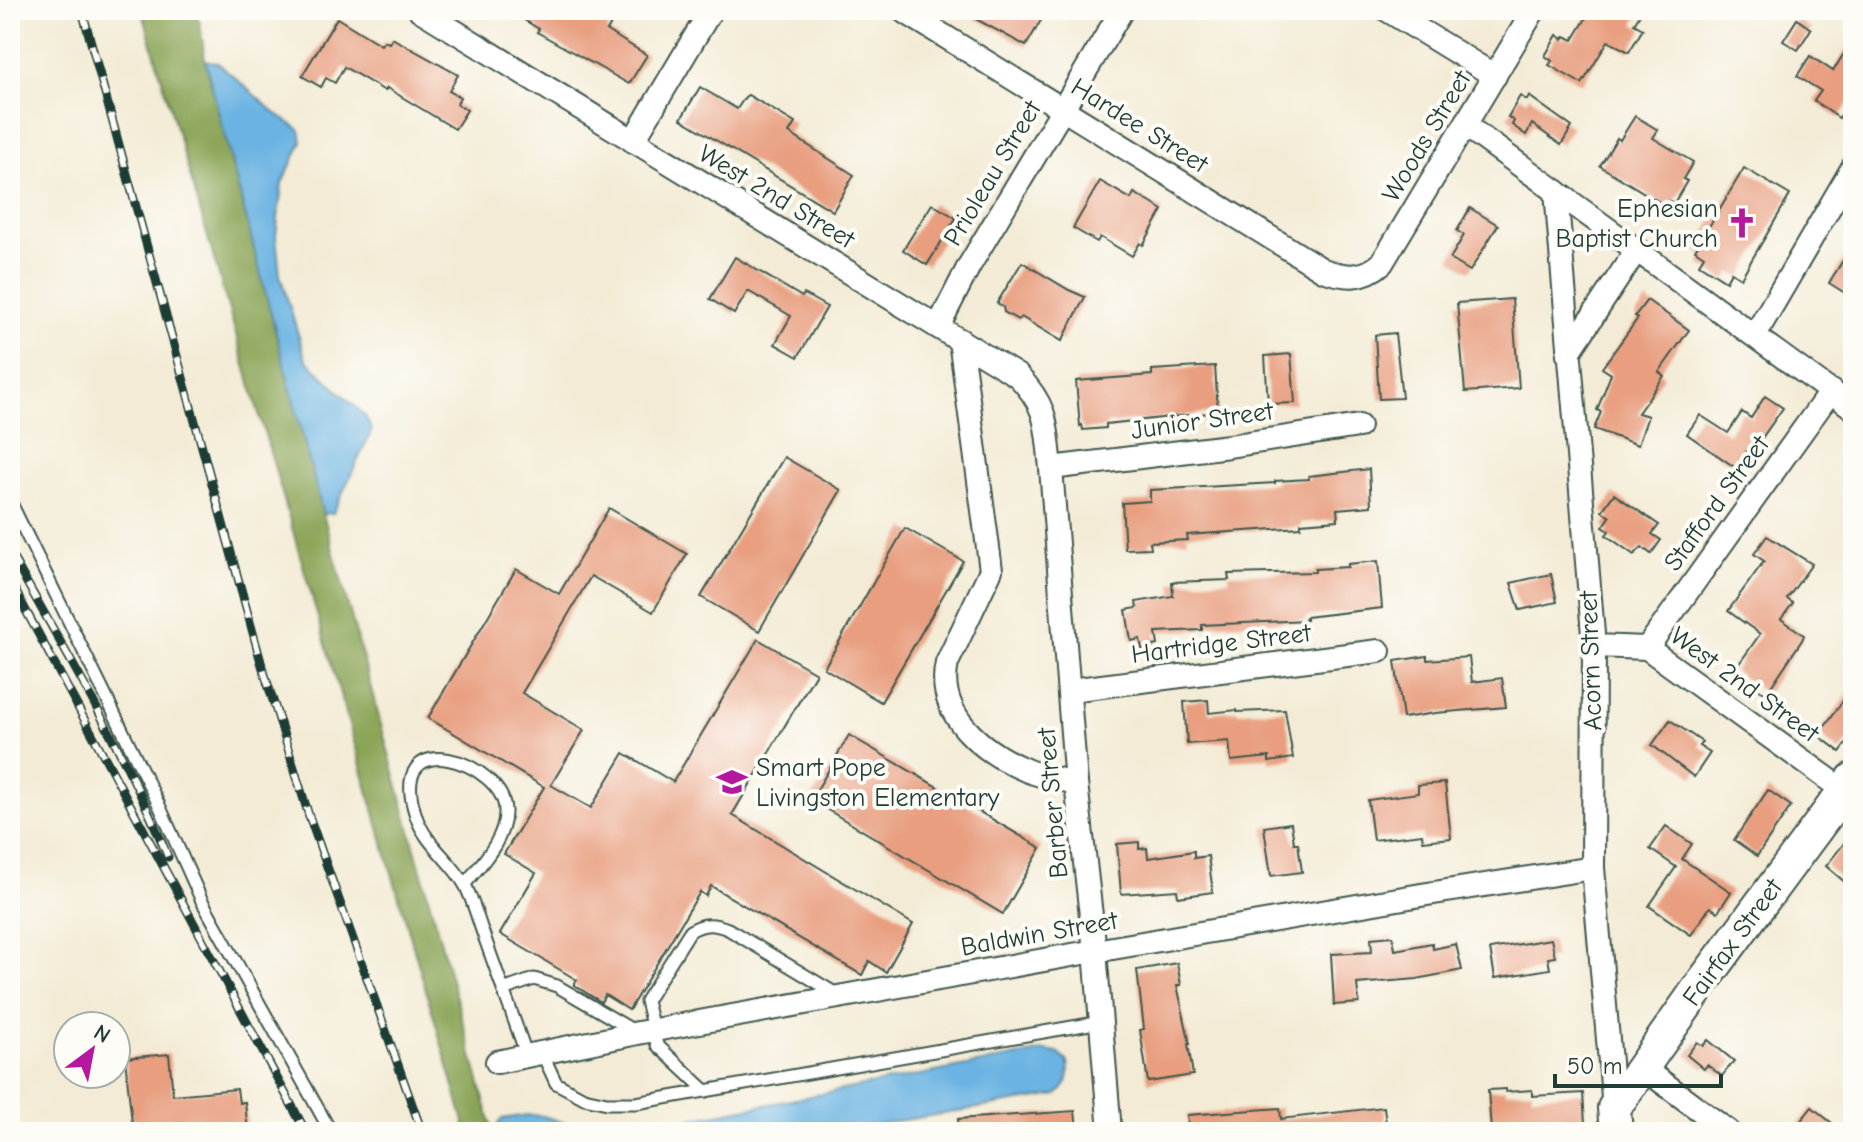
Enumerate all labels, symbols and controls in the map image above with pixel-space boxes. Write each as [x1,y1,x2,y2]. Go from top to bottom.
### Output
street label: Woods Street [1376,64,1478,207]
street label: Hardee Street [1066,72,1215,181]
street label: Prioleau Street [938,94,1049,251]
street label: West 2nd Street [693,139,861,256]
place label: Ephesian Baptist Church [1555,194,1718,254]
church icon: Ephesian Baptist Church [1725,206,1759,240]
street label: Junior Street [1129,396,1277,446]
street label: Stafford Street [1658,429,1777,577]
street label: Acorn Street [1574,589,1608,731]
street label: Hartridge Street [1130,618,1314,670]
street label: West 2nd Street [1664,621,1826,750]
street label: Barber Street [1031,725,1075,879]
place label: Smart Pope Livingston Elementary [756,753,1000,813]
school or university icon: Smart Pope Livingston Elementary [715,765,749,799]
street label: Fairfax Street [1677,872,1790,1012]
street label: Baldwin Street [958,905,1121,963]
north arrow [52,1010,132,1090]
text: N [89,1019,115,1049]
scale bar [1555,1038,1721,1088]
text: 50 m [1567,1052,1623,1080]

